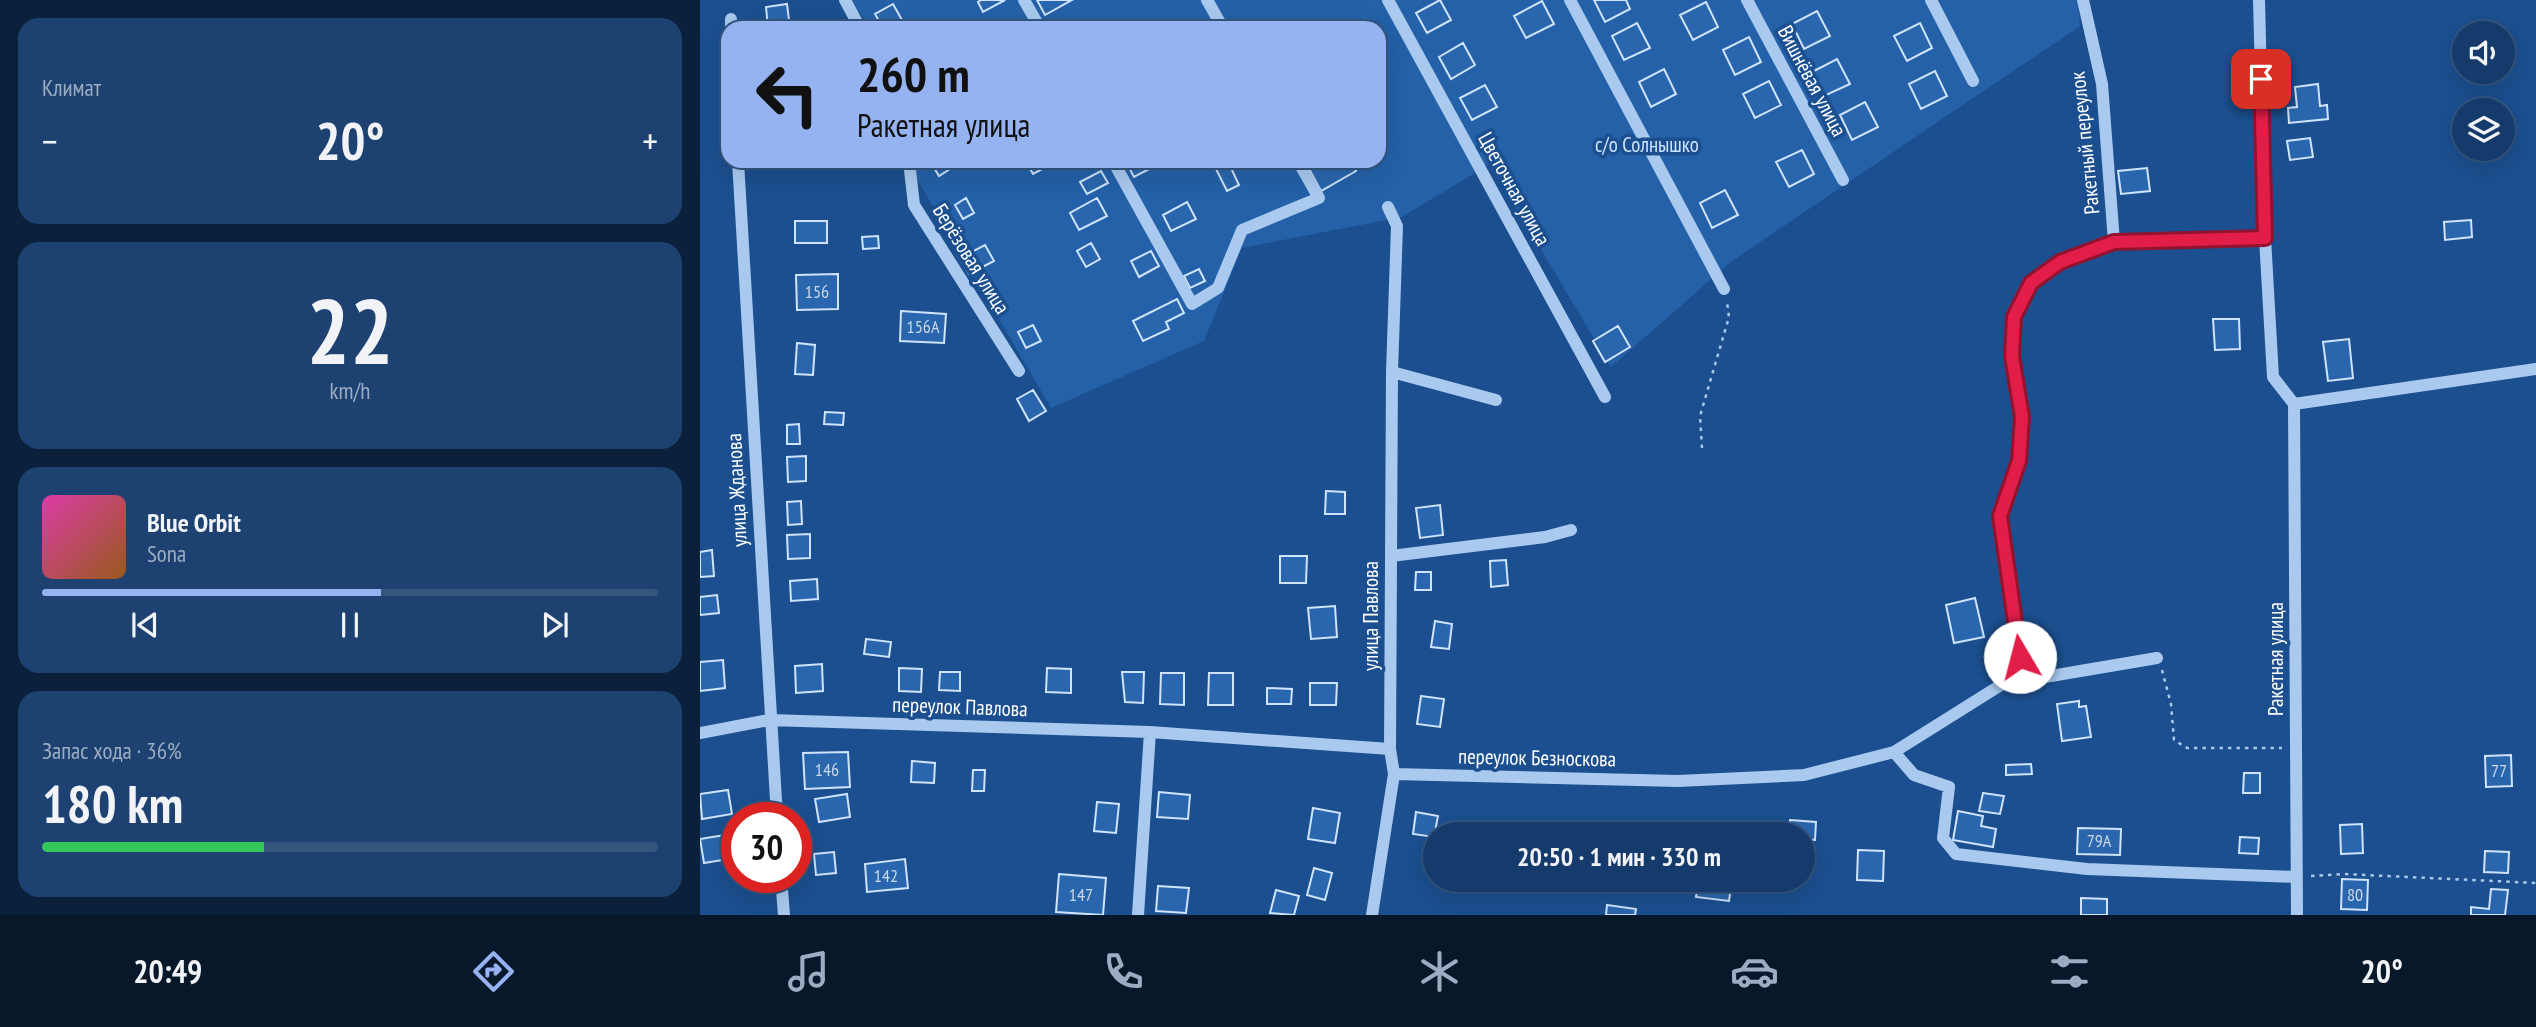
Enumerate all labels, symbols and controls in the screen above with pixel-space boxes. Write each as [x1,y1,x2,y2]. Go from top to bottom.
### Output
street label: Вишнёвая улица [1772,21,1853,141]
map controls [2452,21,2515,161]
button: sound [2452,21,2515,84]
text: 260 m [857,42,970,106]
icon: left [742,49,833,140]
pin [2231,49,2291,109]
icon: arrive [2242,60,2280,98]
street label: Ракетный переулок [2064,70,2105,216]
text: Климат [42,73,101,102]
button: layers [2452,98,2515,161]
text: Ракетная улица [857,104,1030,146]
text: 20° [316,107,384,174]
text: − [42,116,58,165]
text: + [642,116,658,165]
street label: Цветочная улица [1472,127,1557,250]
park label: с/о Солнышко [1595,131,1699,158]
street label: Берёзовая улица [927,199,1016,319]
text: 22 [307,271,394,389]
house number: 156 [805,280,829,303]
house number: 156А [907,315,940,338]
text: km/h [330,376,370,405]
street label: улица Жданова [720,433,753,548]
text: Blue Orbit [147,506,241,539]
text: Sona [147,539,186,568]
street label: улица Павлова [1357,561,1384,671]
street label: Ракетная улица [2262,602,2289,716]
icon: previous [126,606,164,644]
icon: pause [331,606,369,644]
icon: next [536,606,574,644]
position arrow [1983,620,2057,694]
street label: переулок Павлова [892,691,1028,722]
text: Запас хода · 36% [42,736,182,765]
street label: переулок Безноскова [1458,743,1616,772]
house number: 146 [815,758,839,781]
house number: 77 [2491,759,2507,782]
text: 180 km [42,770,183,837]
speed limit sign: 30 [721,802,812,893]
house number: 79А [2087,829,2112,852]
text: 20:50 · 1 мин · 330 m [1517,840,1721,873]
house number: 142 [874,864,898,887]
house number: 147 [1069,883,1093,906]
house number: 80 [2347,883,2363,906]
icon: directions [469,947,518,996]
icon: music [784,947,833,996]
icon: phone [1099,947,1148,996]
icon: climate [1415,947,1464,996]
icon: car [1730,947,1779,996]
icon: filters [2045,947,2094,996]
text: 20:49 [133,950,202,992]
text: 20° [2361,950,2403,992]

